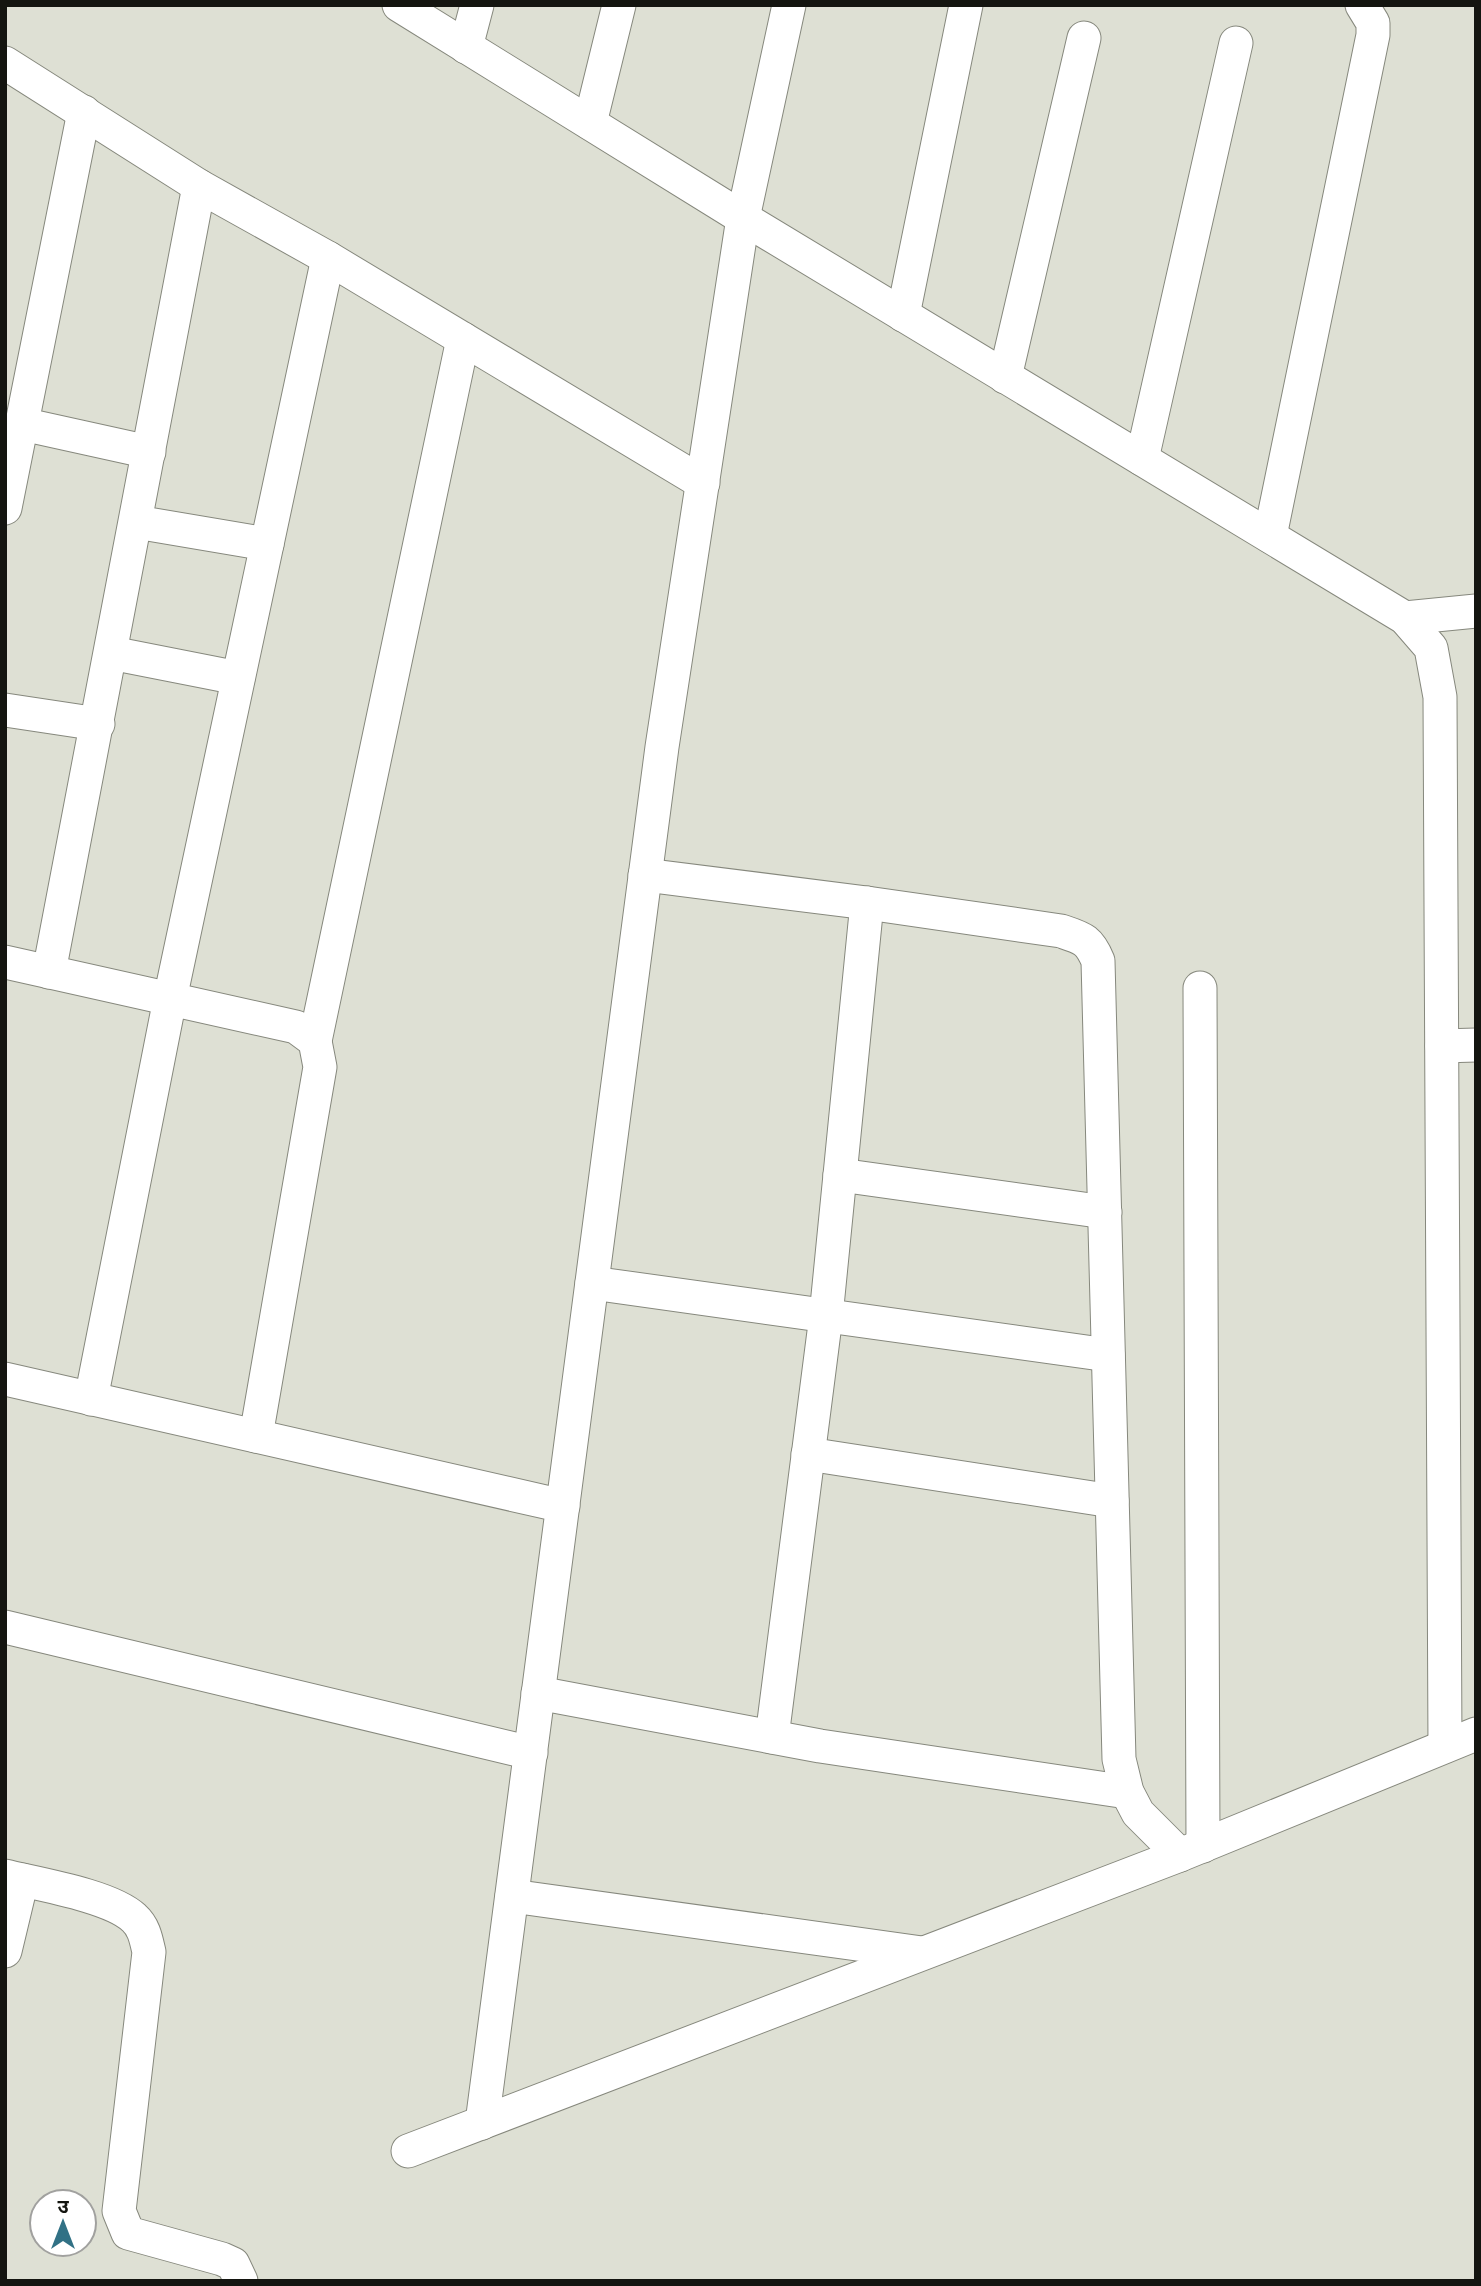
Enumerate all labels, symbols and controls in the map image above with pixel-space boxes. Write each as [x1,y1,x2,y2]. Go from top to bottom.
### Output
north arrow [28,2188,98,2258]
text: उ [57,2195,69,2218]

